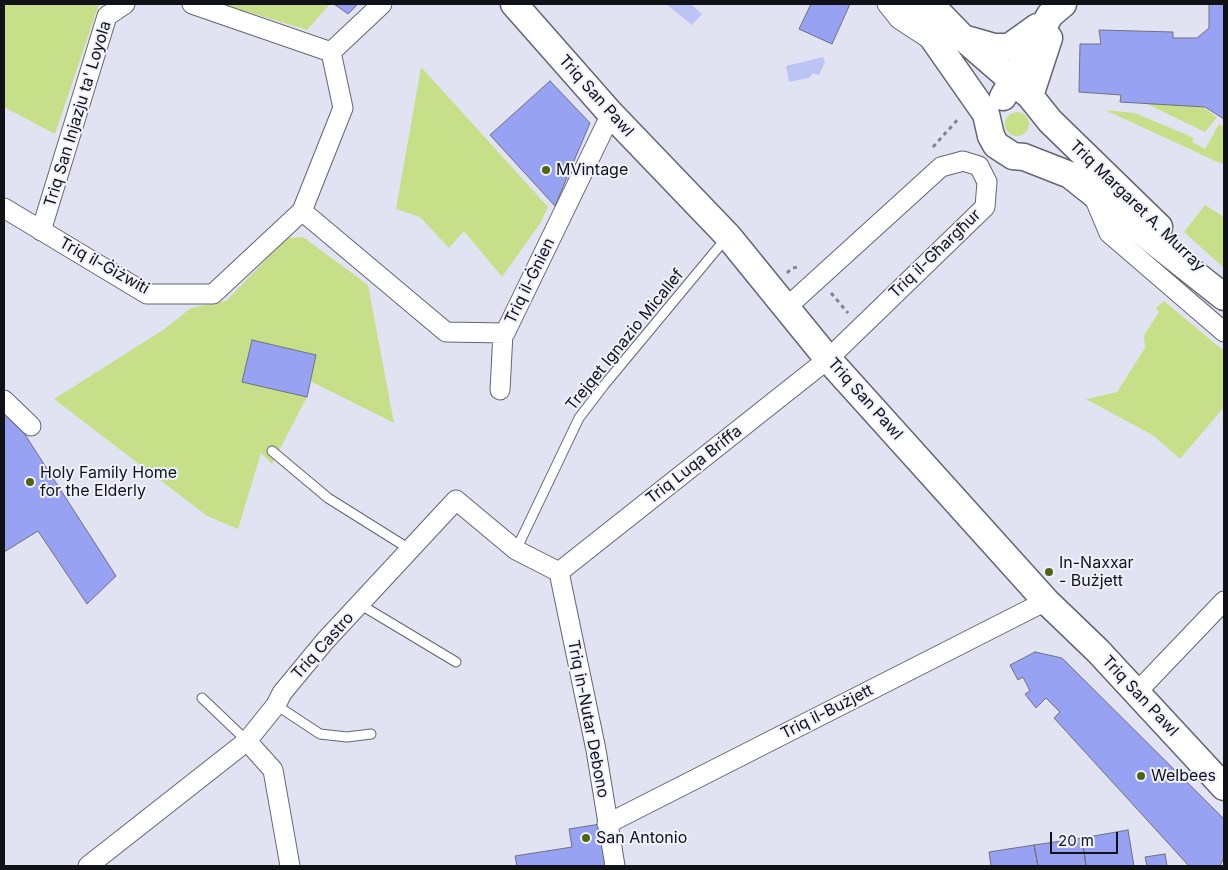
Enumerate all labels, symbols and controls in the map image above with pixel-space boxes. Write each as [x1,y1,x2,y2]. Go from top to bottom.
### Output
street label: Triq San Injazju ta' Loyola [41,19,115,209]
street label: Triq San Pawl [554,51,638,141]
street label: Triq Margaret A. Murray [1065,136,1209,276]
place label: MVintage [556,160,628,180]
marker: MVintage [540,164,552,176]
street label: Triq il-Għargħur [885,205,985,303]
street label: Triq il-Ġiżwiti [56,233,152,299]
street label: Triq il-Ġnien [501,235,559,327]
street label: Trejqet Ignazio Micallef [562,265,688,415]
street label: Triq San Pawl [823,354,907,444]
street label: Triq Luqa Briffa [642,422,746,508]
place label: Holy Family Home for the Elderly [40,463,177,501]
marker: Holy Family Home for the Elderly [24,476,36,488]
place label: In-Naxxar - Bużjett [1059,553,1134,591]
marker: In-Naxxar - Bużjett [1043,566,1055,578]
street label: Triq Castro [288,609,358,683]
street label: Triq in-Nutar Debono [563,639,613,799]
street label: Triq San Pawl [1098,652,1182,740]
street label: Triq il-Bużjett [778,681,876,743]
place label: Welbees [1151,766,1216,786]
marker: Welbees [1135,770,1147,782]
scale bar [1053,822,1120,854]
place label: San Antonio [596,828,687,848]
text: 20 m [1058,831,1094,850]
marker: San Antonio [580,832,592,844]

